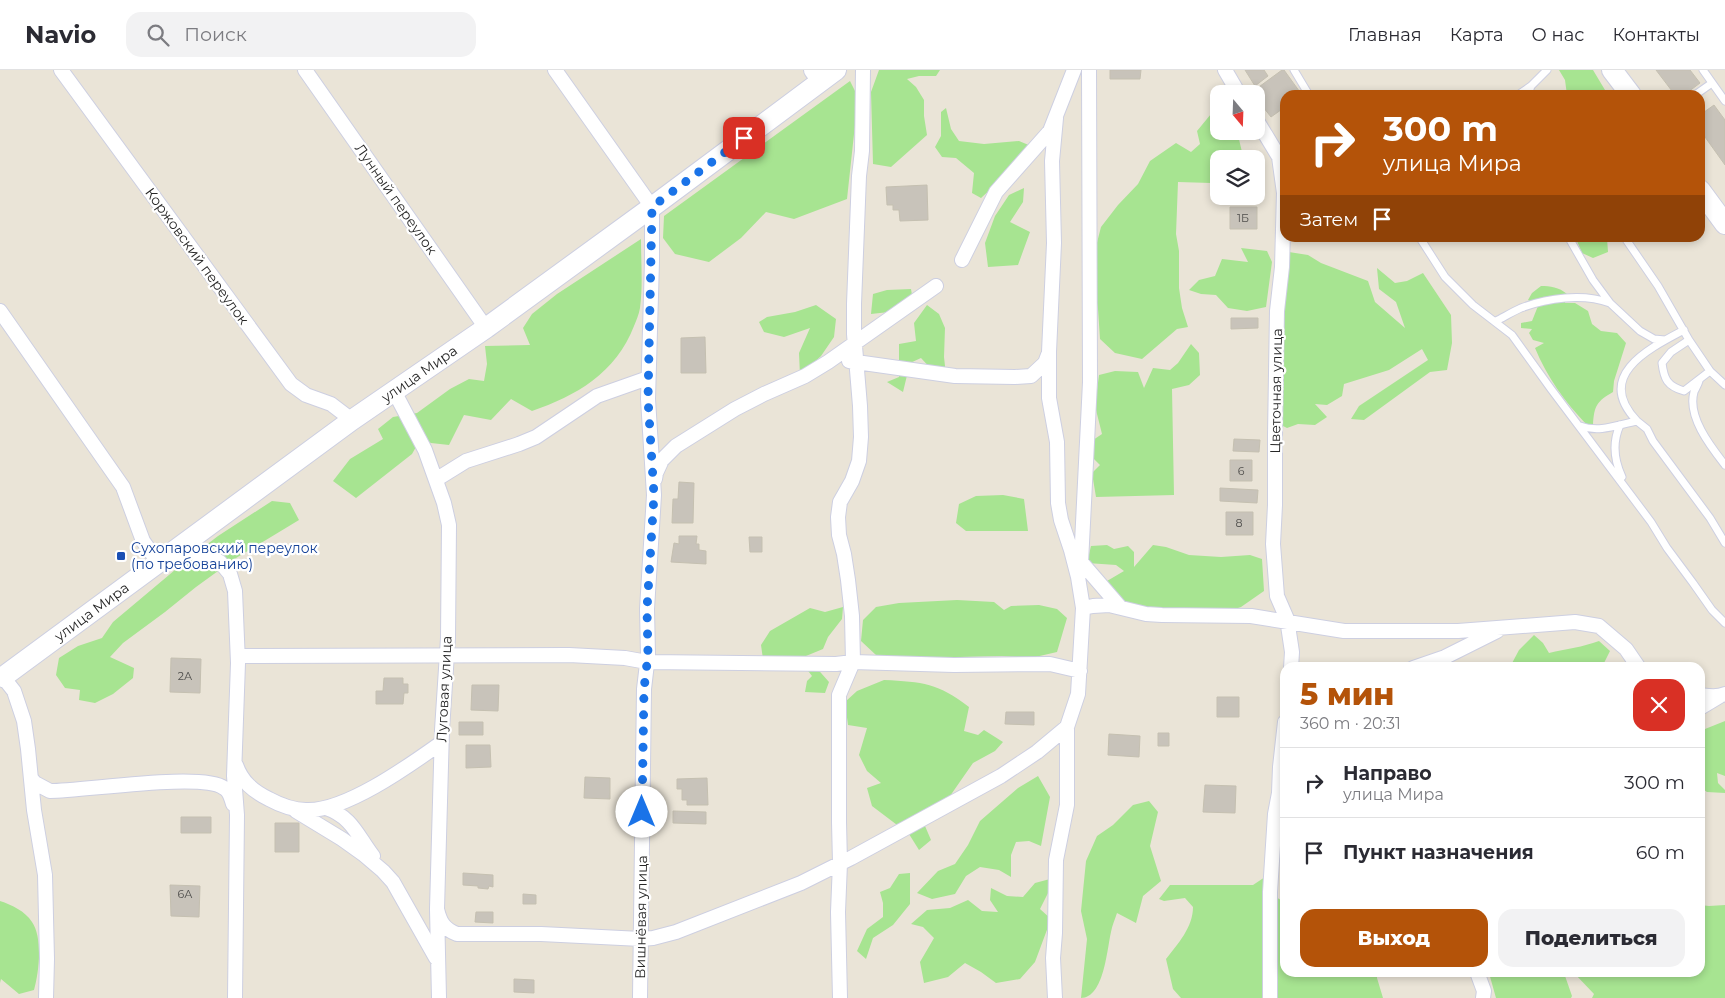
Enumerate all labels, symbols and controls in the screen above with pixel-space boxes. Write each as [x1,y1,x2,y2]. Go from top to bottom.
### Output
search box [126,12,476,57]
text: Navio [25,20,96,49]
icon: search [144,21,172,49]
text: Поиск [184,23,247,46]
text: Главная [1348,24,1422,46]
text: Карта [1450,24,1504,46]
text: О нас [1532,24,1584,46]
text: Контакты [1612,24,1700,46]
north arrow [1210,85,1265,140]
map controls [1210,85,1265,205]
text: 300 m [1383,107,1498,150]
icon: right [1300,110,1365,175]
pin [723,117,765,159]
icon: arrive [730,124,758,152]
street label: Лунный переулок [351,140,441,258]
button: layers [1210,150,1265,205]
text: улица Мира [1383,150,1522,177]
street label: Коржовский переулок [141,184,253,328]
icon: arrive [1368,205,1396,233]
text: Затем [1300,208,1358,231]
house number: 1Б [1237,211,1249,225]
street label: Цветочная улица [1266,328,1286,454]
street label: улица Мира [377,341,461,407]
house number: 6 [1238,464,1245,478]
house number: 8 [1235,516,1243,530]
place label: Сухопаровский переулок (по требованию) [131,539,318,573]
marker: Сухопаровский переулок (по требованию) [115,550,127,562]
street label: улица Мира [50,578,132,646]
street label: Луговая улица [432,635,456,743]
house number: 2А [178,669,193,683]
text: 5 мин [1300,676,1394,713]
button: close [1633,679,1685,731]
text: 360 m · 20:31 [1300,714,1401,733]
text: Направо [1343,762,1432,785]
icon: right [1300,769,1328,797]
text: 300 m [1624,771,1685,794]
position arrow [615,785,667,837]
text: улица Мира [1343,785,1444,804]
icon: arrive [1300,839,1328,867]
text: Пункт назначения [1343,841,1534,864]
text: 60 m [1636,841,1685,864]
street label: Вишнёвая улица [631,855,651,979]
house number: 6А [178,887,193,901]
button: Выход [1300,909,1488,967]
button: Поделиться [1498,909,1685,967]

